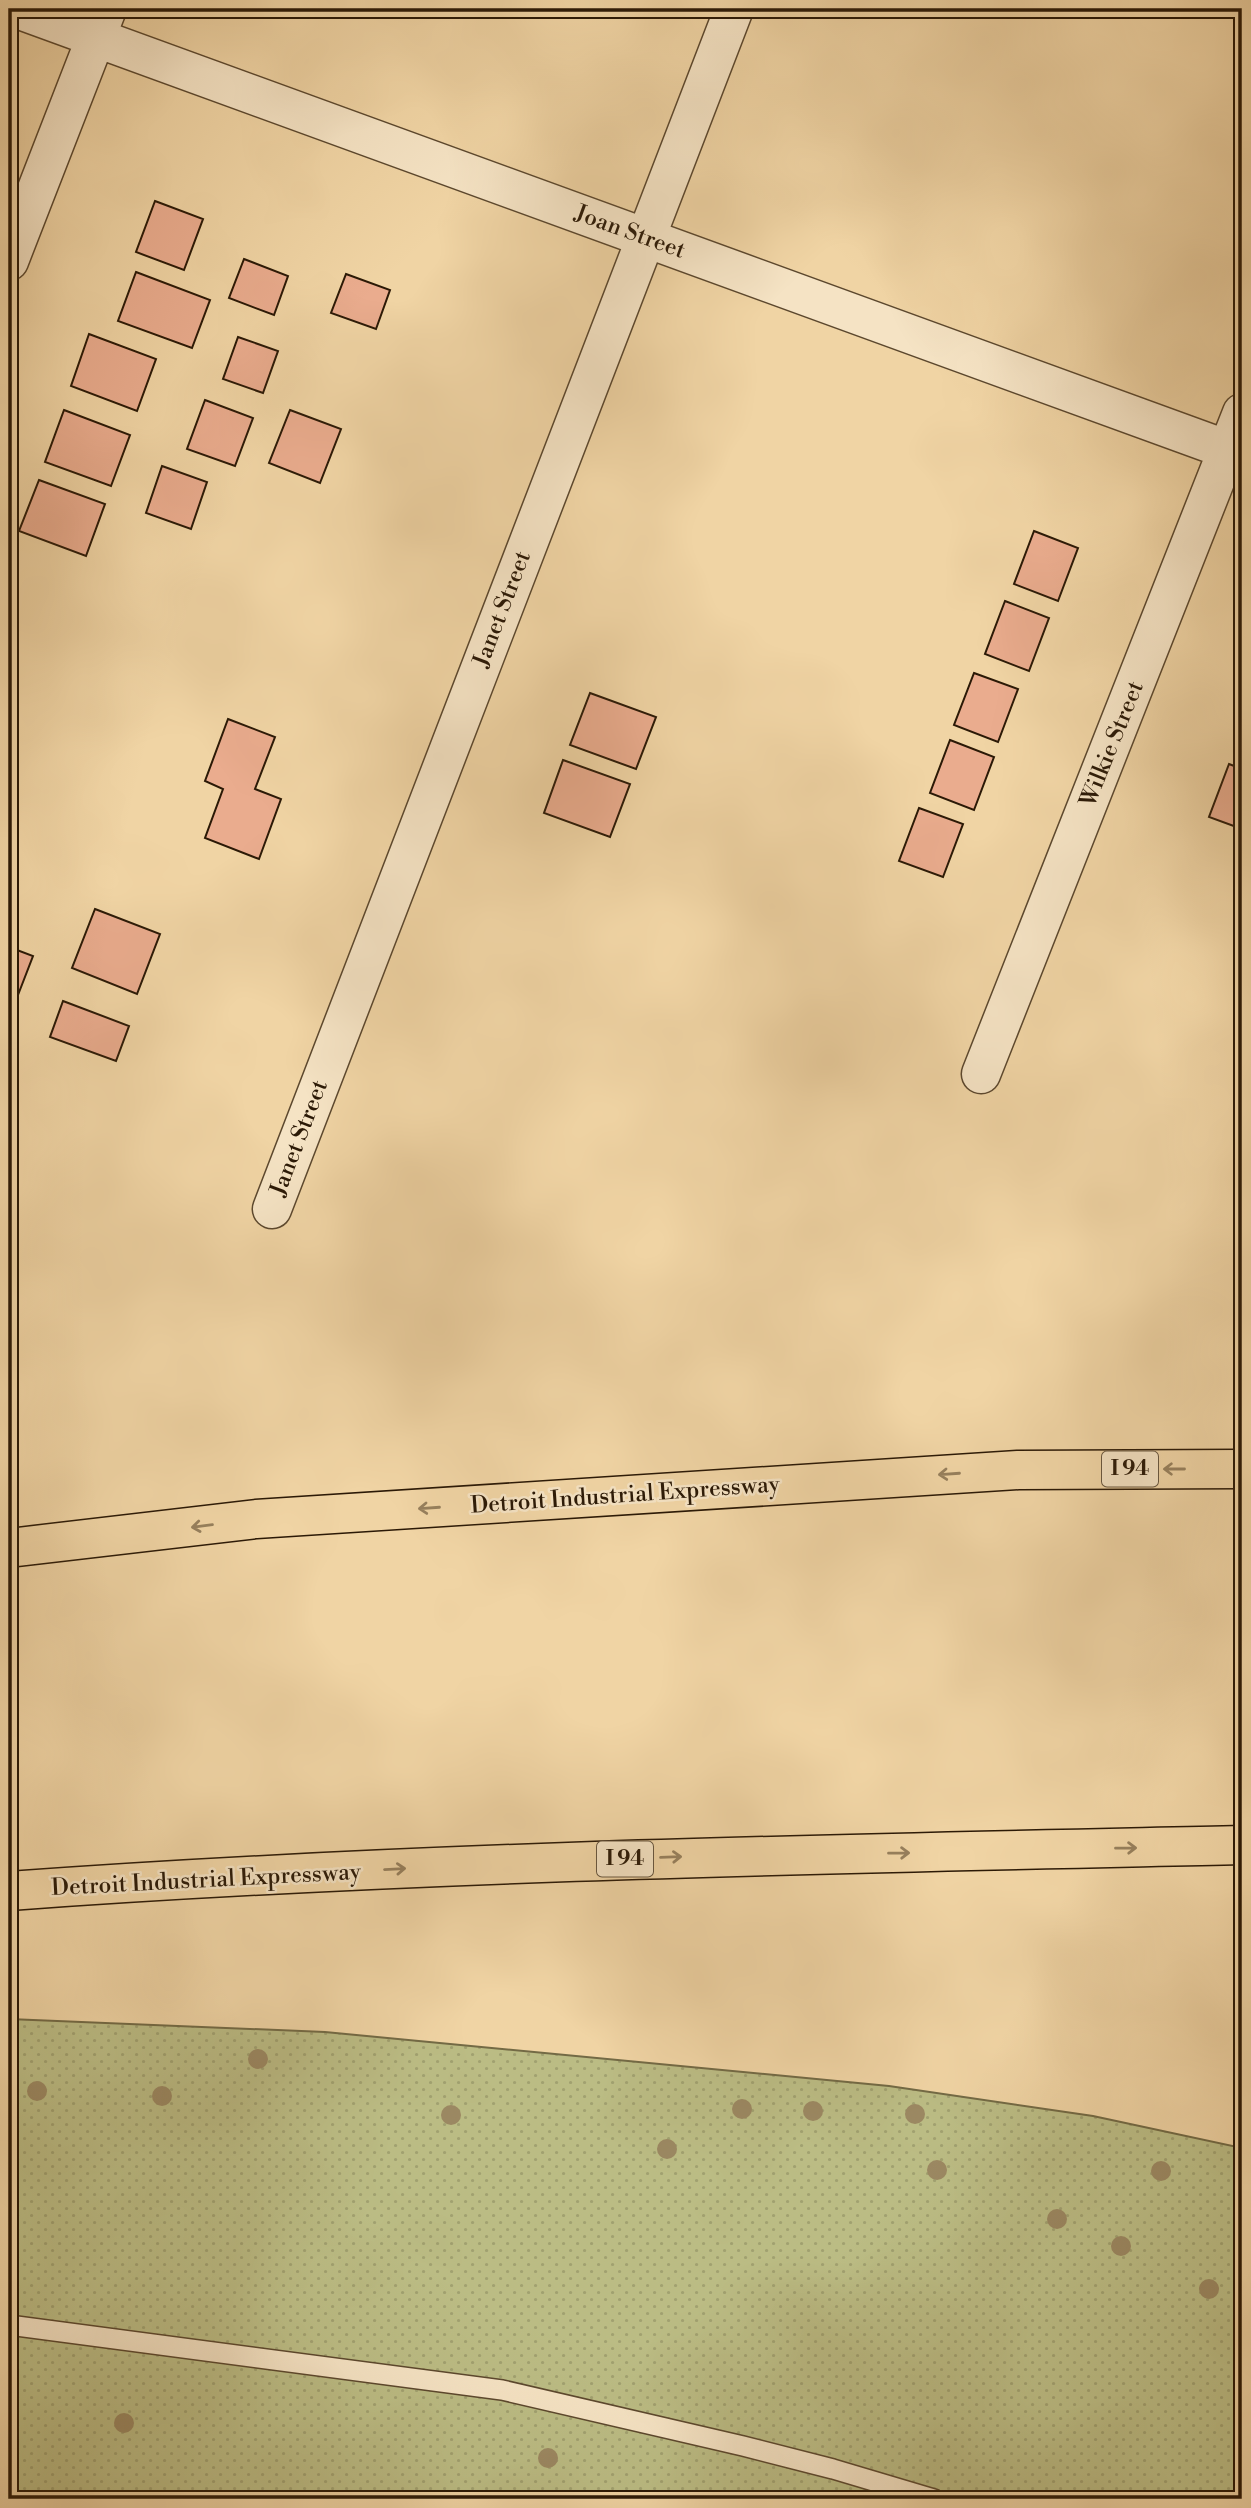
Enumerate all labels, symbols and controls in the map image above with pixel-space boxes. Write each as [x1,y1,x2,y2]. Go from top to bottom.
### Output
street label: Joan Street [570,199,689,265]
street label: Janet Street [467,547,537,672]
street label: Wilkie Street [1074,677,1150,812]
street label: Janet Street [264,1076,334,1201]
road number: I 94 [1102,1452,1158,1486]
one-way arrow [1163,1462,1186,1476]
one-way arrow [938,1468,961,1481]
street label: Detroit Industrial Expressway [469,1470,781,1520]
one-way arrow [418,1502,441,1515]
one-way arrow [191,1519,214,1532]
one-way arrow [1114,1841,1137,1855]
road number: I 94 [597,1842,653,1876]
one-way arrow [887,1846,910,1859]
one-way arrow [659,1851,682,1864]
street label: Detroit Industrial Expressway [50,1858,362,1902]
one-way arrow [383,1863,406,1876]

